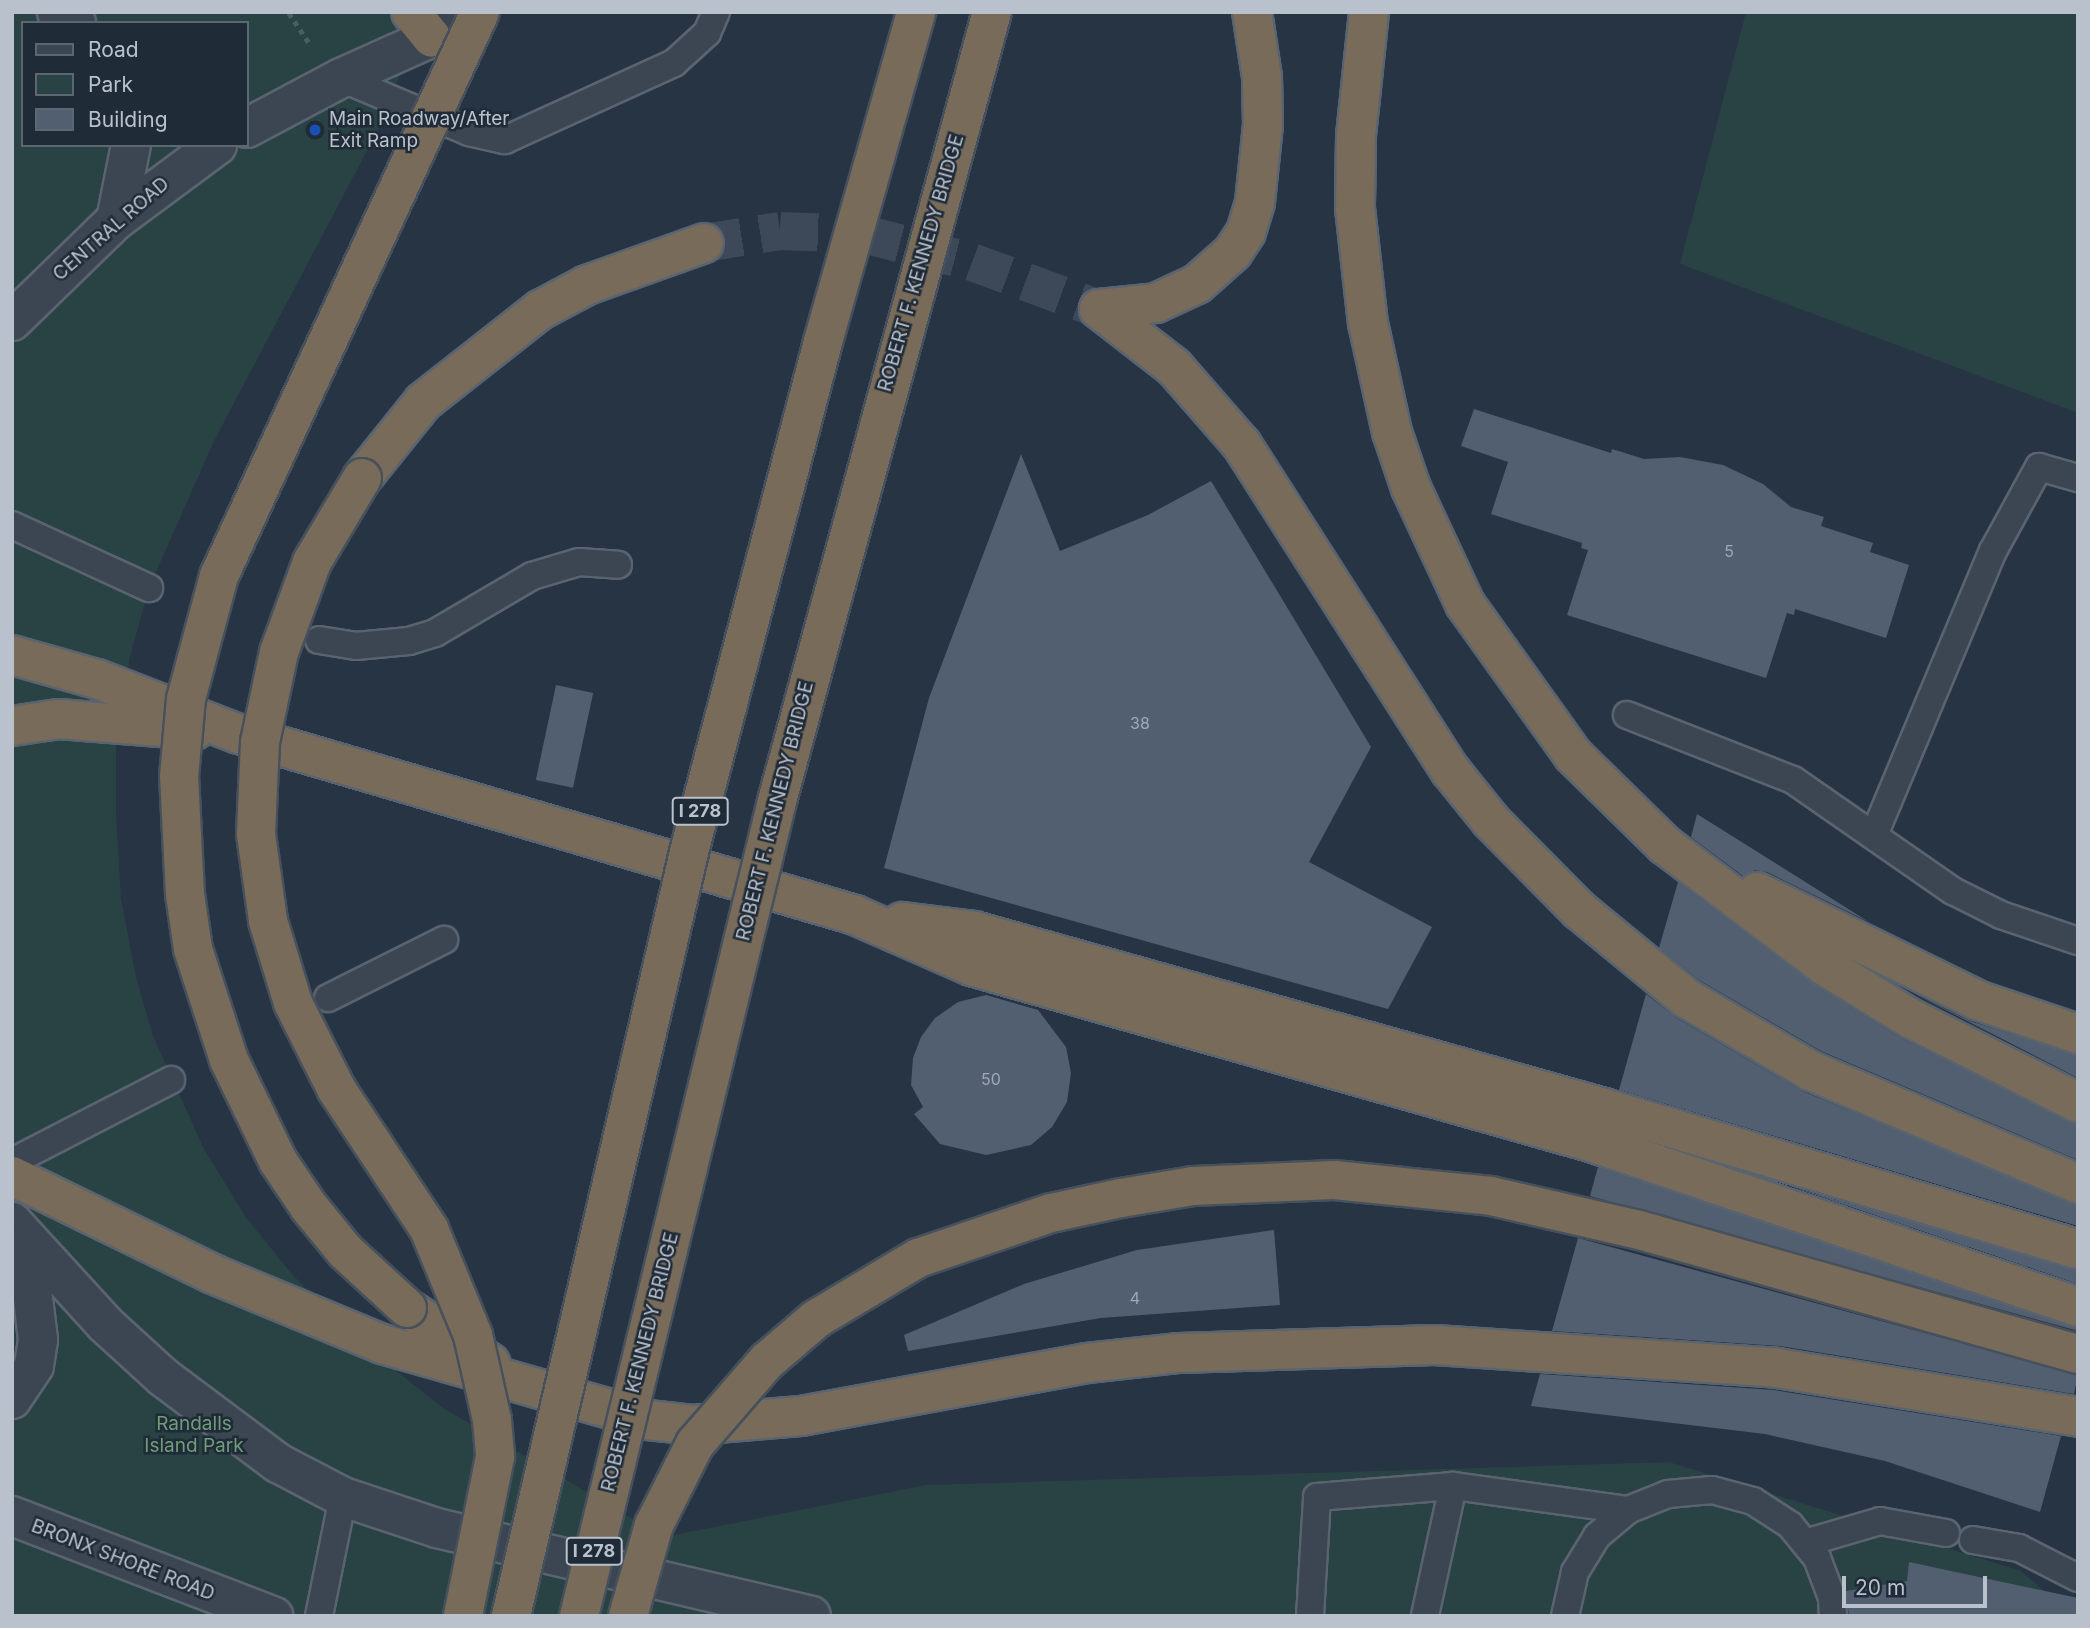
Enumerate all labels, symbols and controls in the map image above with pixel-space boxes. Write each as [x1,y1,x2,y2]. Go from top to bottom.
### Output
legend [21,21,248,147]
text: Road [88,37,139,62]
text: Park [88,72,133,97]
text: Building [88,107,168,132]
place label: Main Roadway/After Exit Ramp [329,108,510,152]
marker: Main Roadway/After Exit Ramp [307,122,323,138]
street label: ROBERT F. KENNEDY BRIDGE [873,132,969,394]
street label: CENTRAL ROAD [48,172,174,286]
house number: 5 [1724,541,1734,561]
street label: ROBERT F. KENNEDY BRIDGE [732,679,818,943]
house number: 38 [1130,713,1150,733]
road number: I 278 [670,796,730,826]
house number: 50 [981,1069,1001,1089]
street label: ROBERT F. KENNEDY BRIDGE [597,1230,683,1494]
house number: 4 [1130,1288,1140,1308]
park label: Randalls Island Park [144,1413,244,1457]
street label: BRONX SHORE ROAD [28,1514,218,1606]
road number: I 278 [564,1536,624,1566]
scale bar [1845,1562,1990,1606]
text: 20 m [1855,1575,1905,1600]

